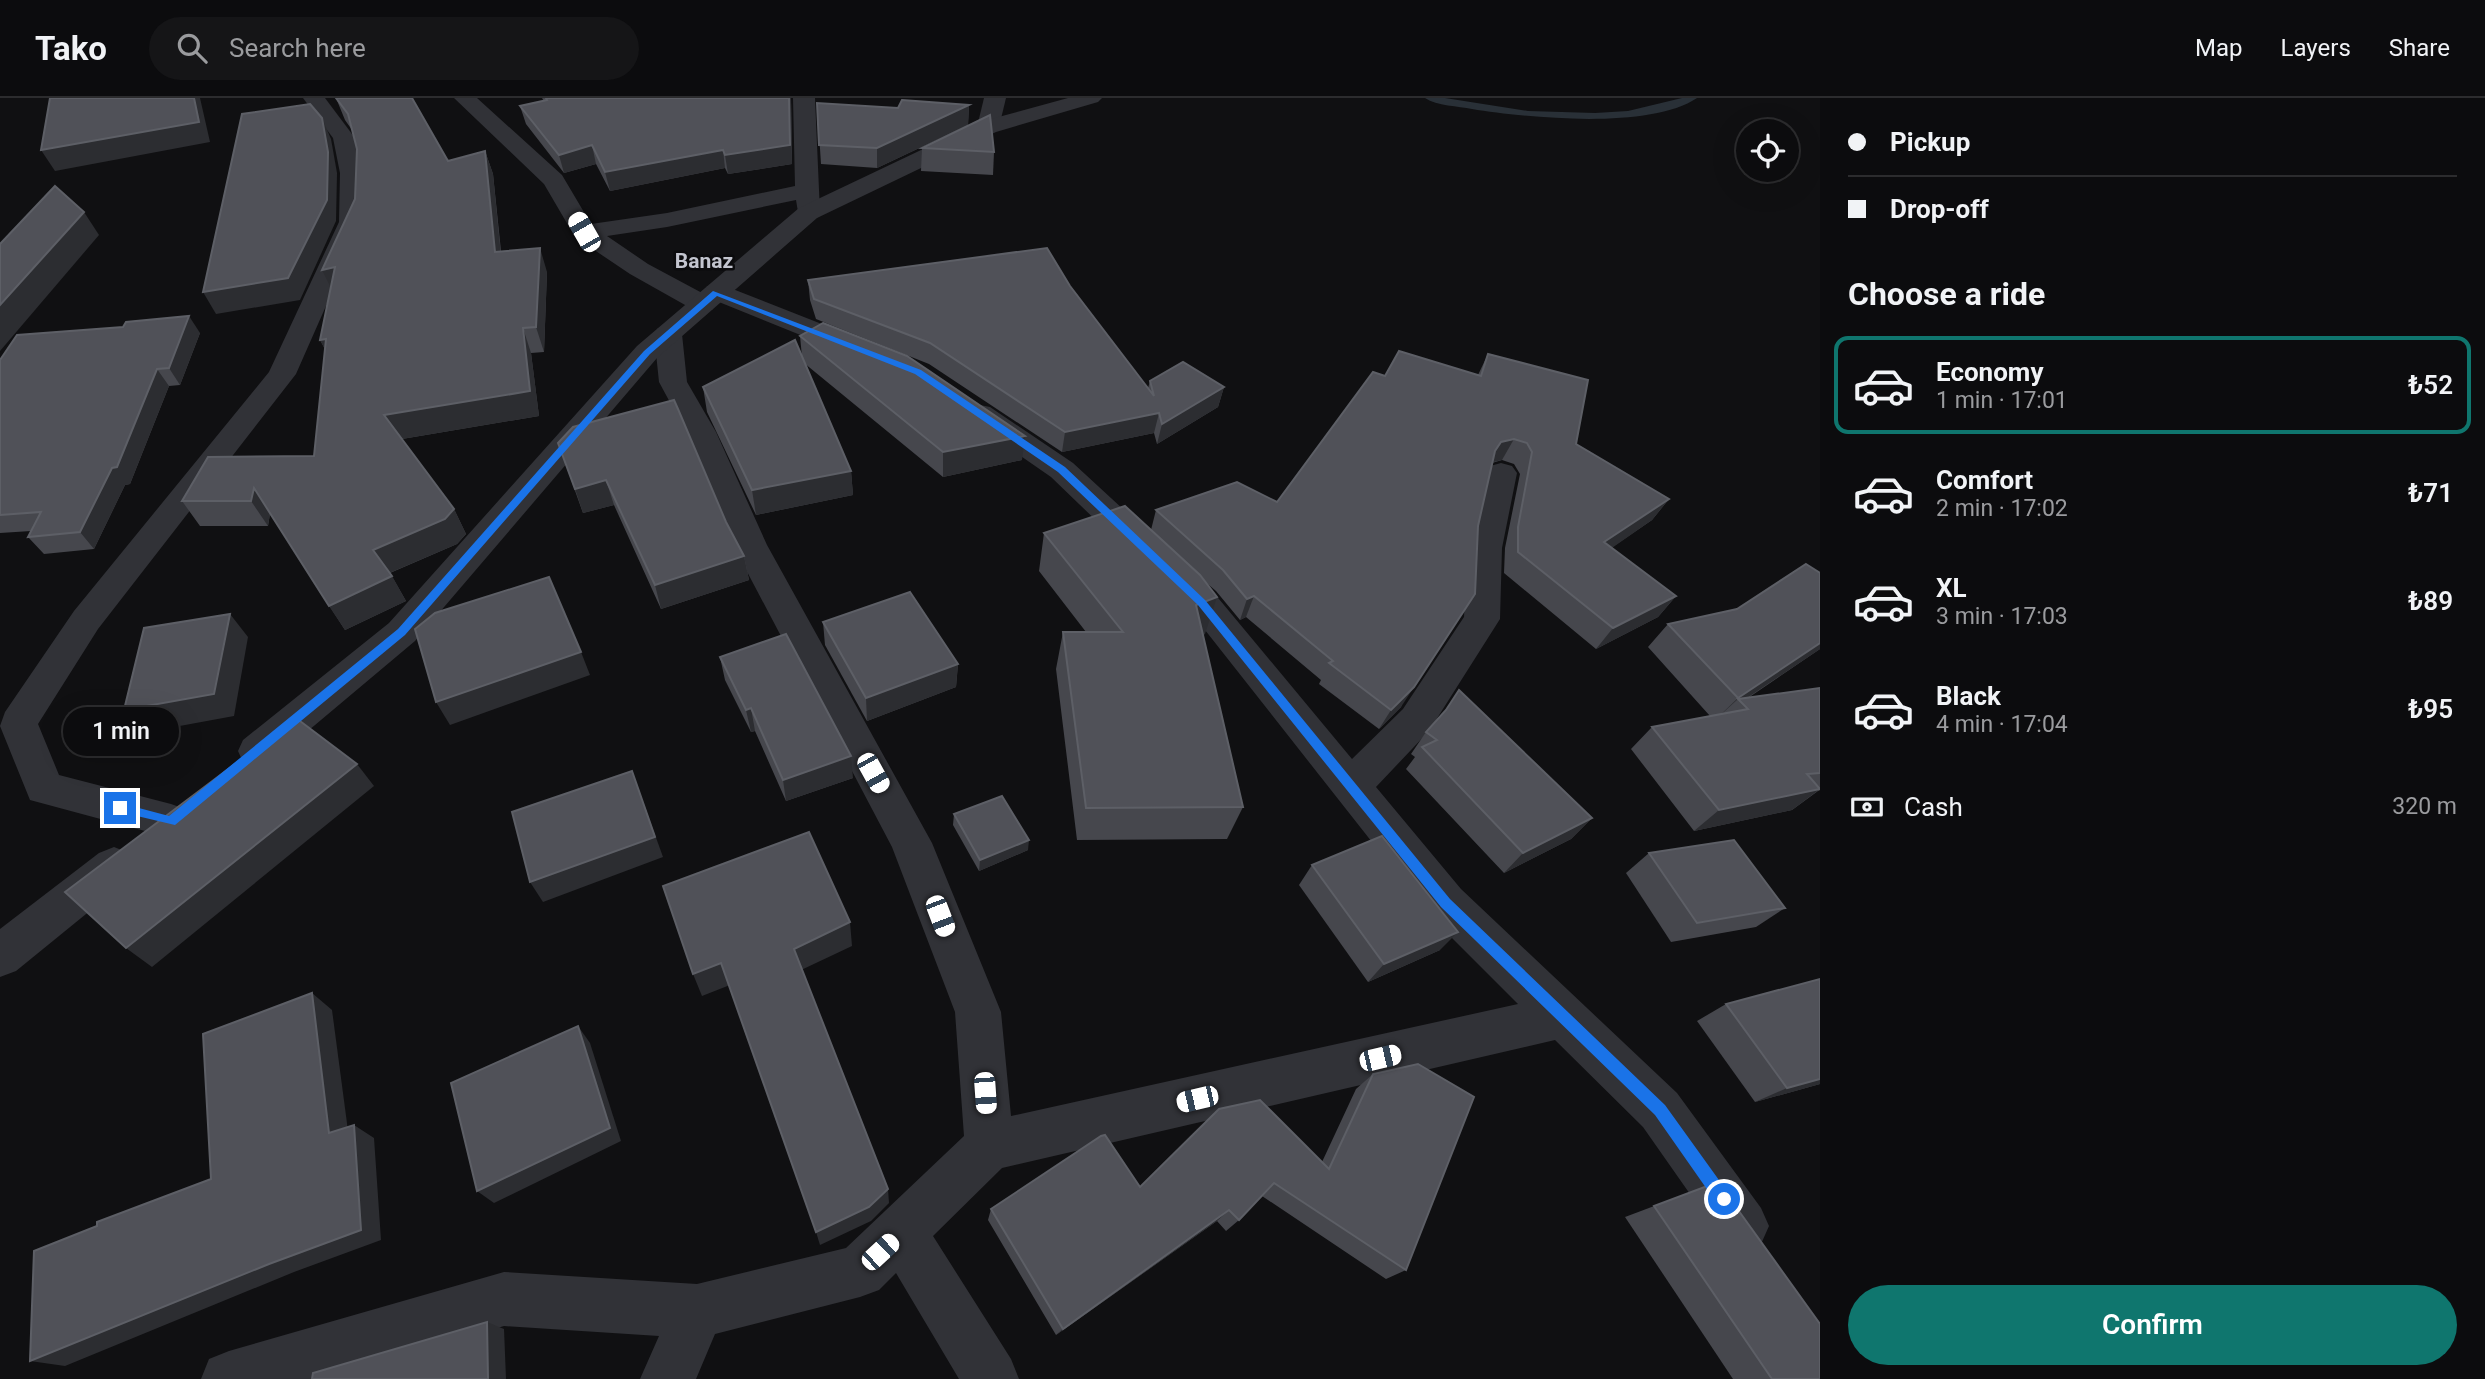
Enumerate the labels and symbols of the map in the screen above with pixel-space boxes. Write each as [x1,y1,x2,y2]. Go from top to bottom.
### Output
car [565,209,604,255]
district label: Banaz [675,249,733,273]
callout: 1 min [62,706,178,756]
car [854,750,893,796]
route end [104,792,136,824]
car [923,893,958,939]
car [1358,1043,1403,1073]
car [974,1071,997,1115]
car [1175,1084,1220,1114]
route start [1708,1183,1740,1215]
car [858,1230,903,1274]

